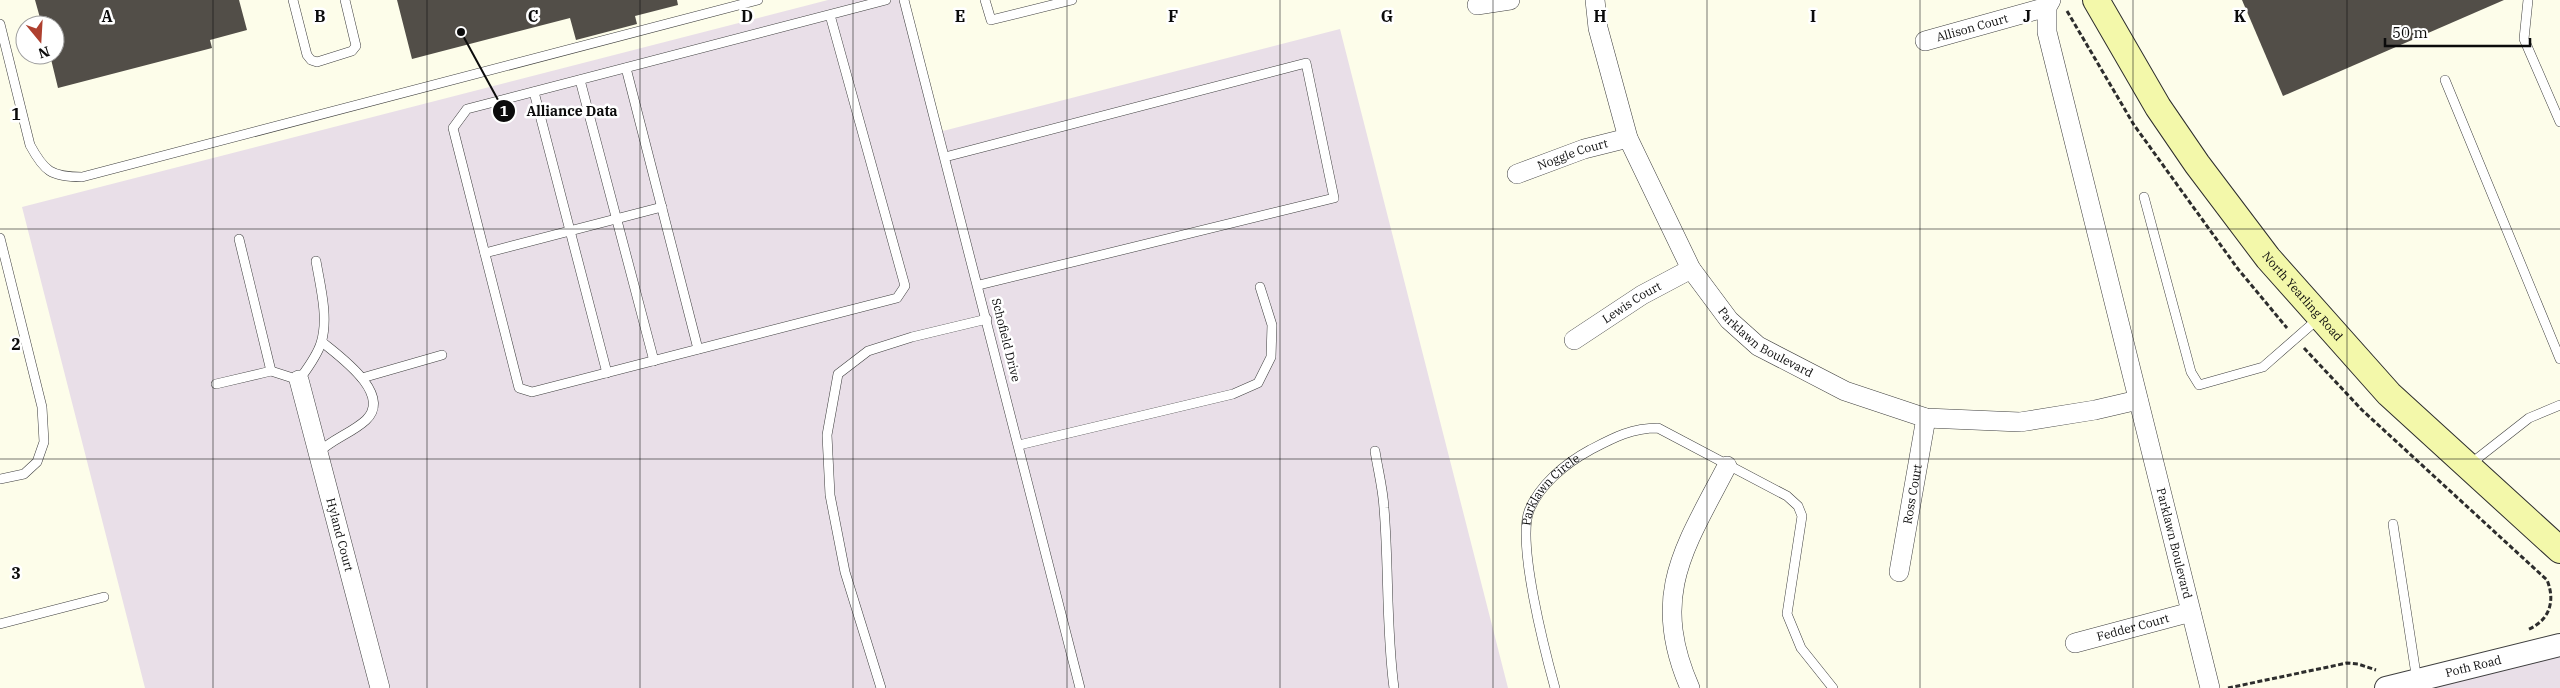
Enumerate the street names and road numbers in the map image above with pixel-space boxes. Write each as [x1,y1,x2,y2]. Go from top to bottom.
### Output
street label: Allison Court [1935,10,2010,44]
street label: Noggle Court [1535,135,1609,173]
street label: North Yearling Road [2259,249,2346,344]
street label: Lewis Court [1599,278,1664,326]
street label: Schofield Drive [989,297,1024,383]
street label: Parklawn Boulevard [1715,304,1816,380]
street label: Parklawn Circle [1518,450,1582,526]
street label: Ross Court [1900,463,1925,525]
street label: Parklawn Boulevard [2154,486,2196,600]
street label: Hyland Court [323,496,357,573]
street label: Fedder Court [2095,610,2171,644]
street label: Poth Road [2444,652,2503,680]

